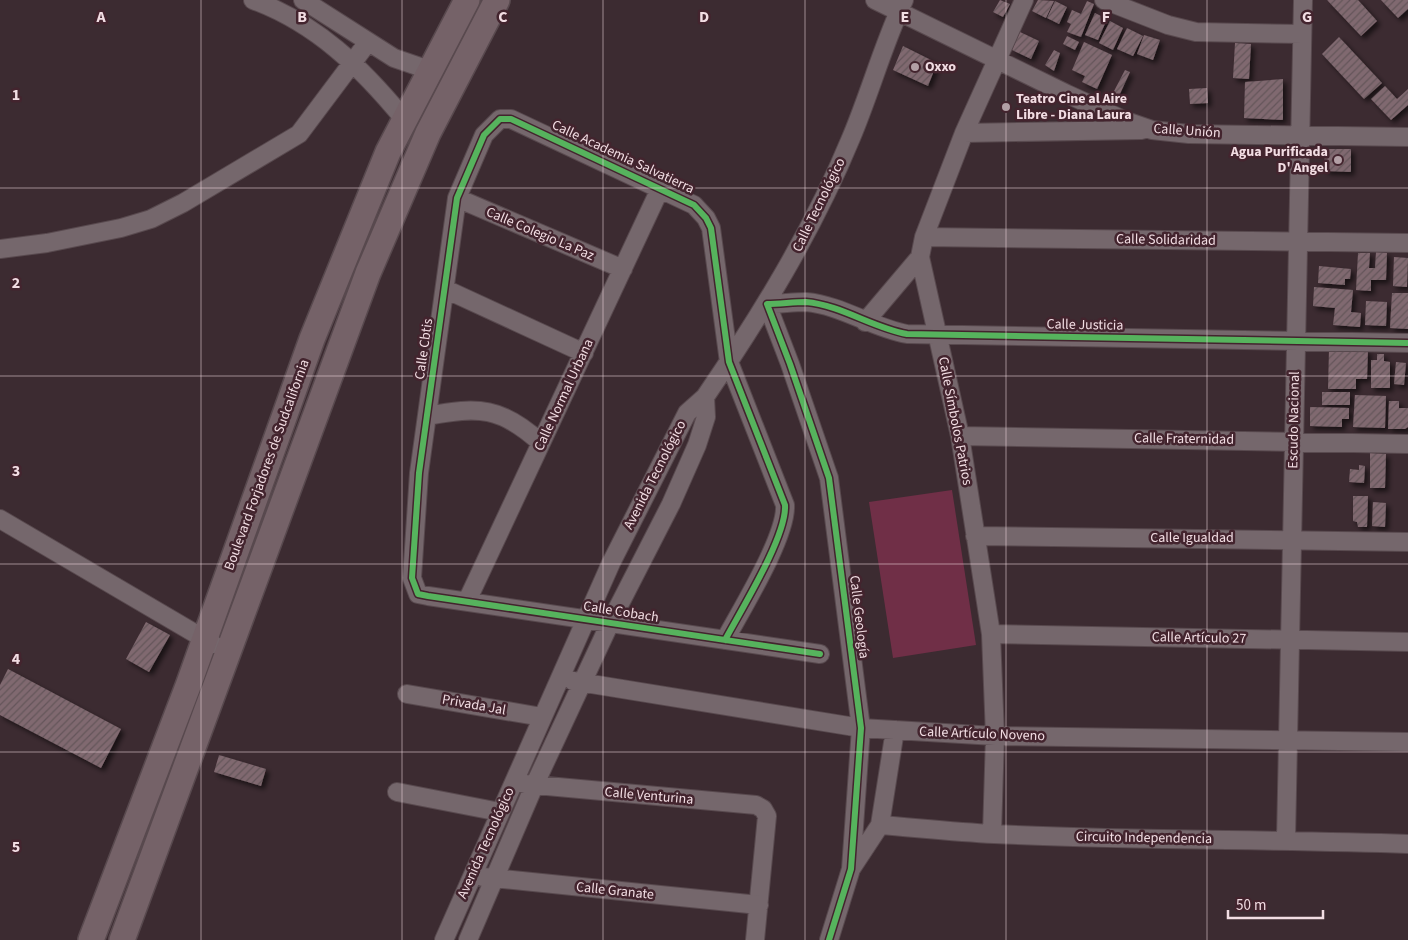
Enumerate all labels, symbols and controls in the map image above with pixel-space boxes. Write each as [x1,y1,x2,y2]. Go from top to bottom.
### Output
text: A [95,6,106,28]
text: B [297,6,307,28]
text: C [498,6,508,28]
text: D [699,6,709,28]
text: E [901,6,909,28]
text: F [1102,6,1110,28]
text: G [1302,6,1312,28]
place label: Oxxo [925,57,956,77]
marker: Oxxo [909,61,921,73]
text: 1 [12,84,20,106]
place label: Teatro Cine al Aire Libre - Diana Laura [1016,89,1132,125]
marker: Teatro Cine al Aire Libre - Diana Laura [1000,101,1012,113]
street label: Calle Academia Salvatierra [548,115,698,199]
street label: Calle Unión [1153,119,1221,143]
place label: Agua Purificada D' Angel [1230,142,1328,178]
marker: Agua Purificada D' Angel [1332,154,1344,166]
street label: Calle Tecnológico [788,155,850,255]
street label: Calle Colegio La Paz [483,202,597,266]
street label: Calle Solidaridad [1116,229,1216,251]
text: 2 [12,272,20,294]
street label: Calle Justicia [1046,314,1124,336]
street label: Calle Cbtis [410,317,438,381]
street label: Calle Normal Urbana [529,336,599,454]
street label: Calle Símbolos Patrios [933,355,977,487]
street label: Boulevard Forjadores de Sudcalifornia [219,357,315,573]
street label: Escudo Nacional [1283,371,1305,469]
street label: Avenida Tecnológico [619,417,691,533]
street label: Calle Fraternidad [1134,428,1234,450]
text: 3 [12,460,20,482]
street label: Calle Igualdad [1150,528,1234,548]
street label: Calle Geología [844,574,874,660]
street label: Calle Cobach [582,596,660,628]
street label: Calle Artículo 27 [1152,627,1246,649]
text: 4 [12,648,21,670]
street label: Privada Jal [441,690,508,721]
street label: Calle Artículo Noveno [919,722,1045,746]
street label: Calle Venturina [604,782,694,810]
street label: Avenida Tecnológico [452,784,520,902]
street label: Circuito Independencia [1076,827,1212,849]
text: 5 [12,836,20,858]
street label: Calle Granate [575,877,655,905]
scale bar [1228,888,1323,920]
text: 50 m [1236,895,1266,916]

